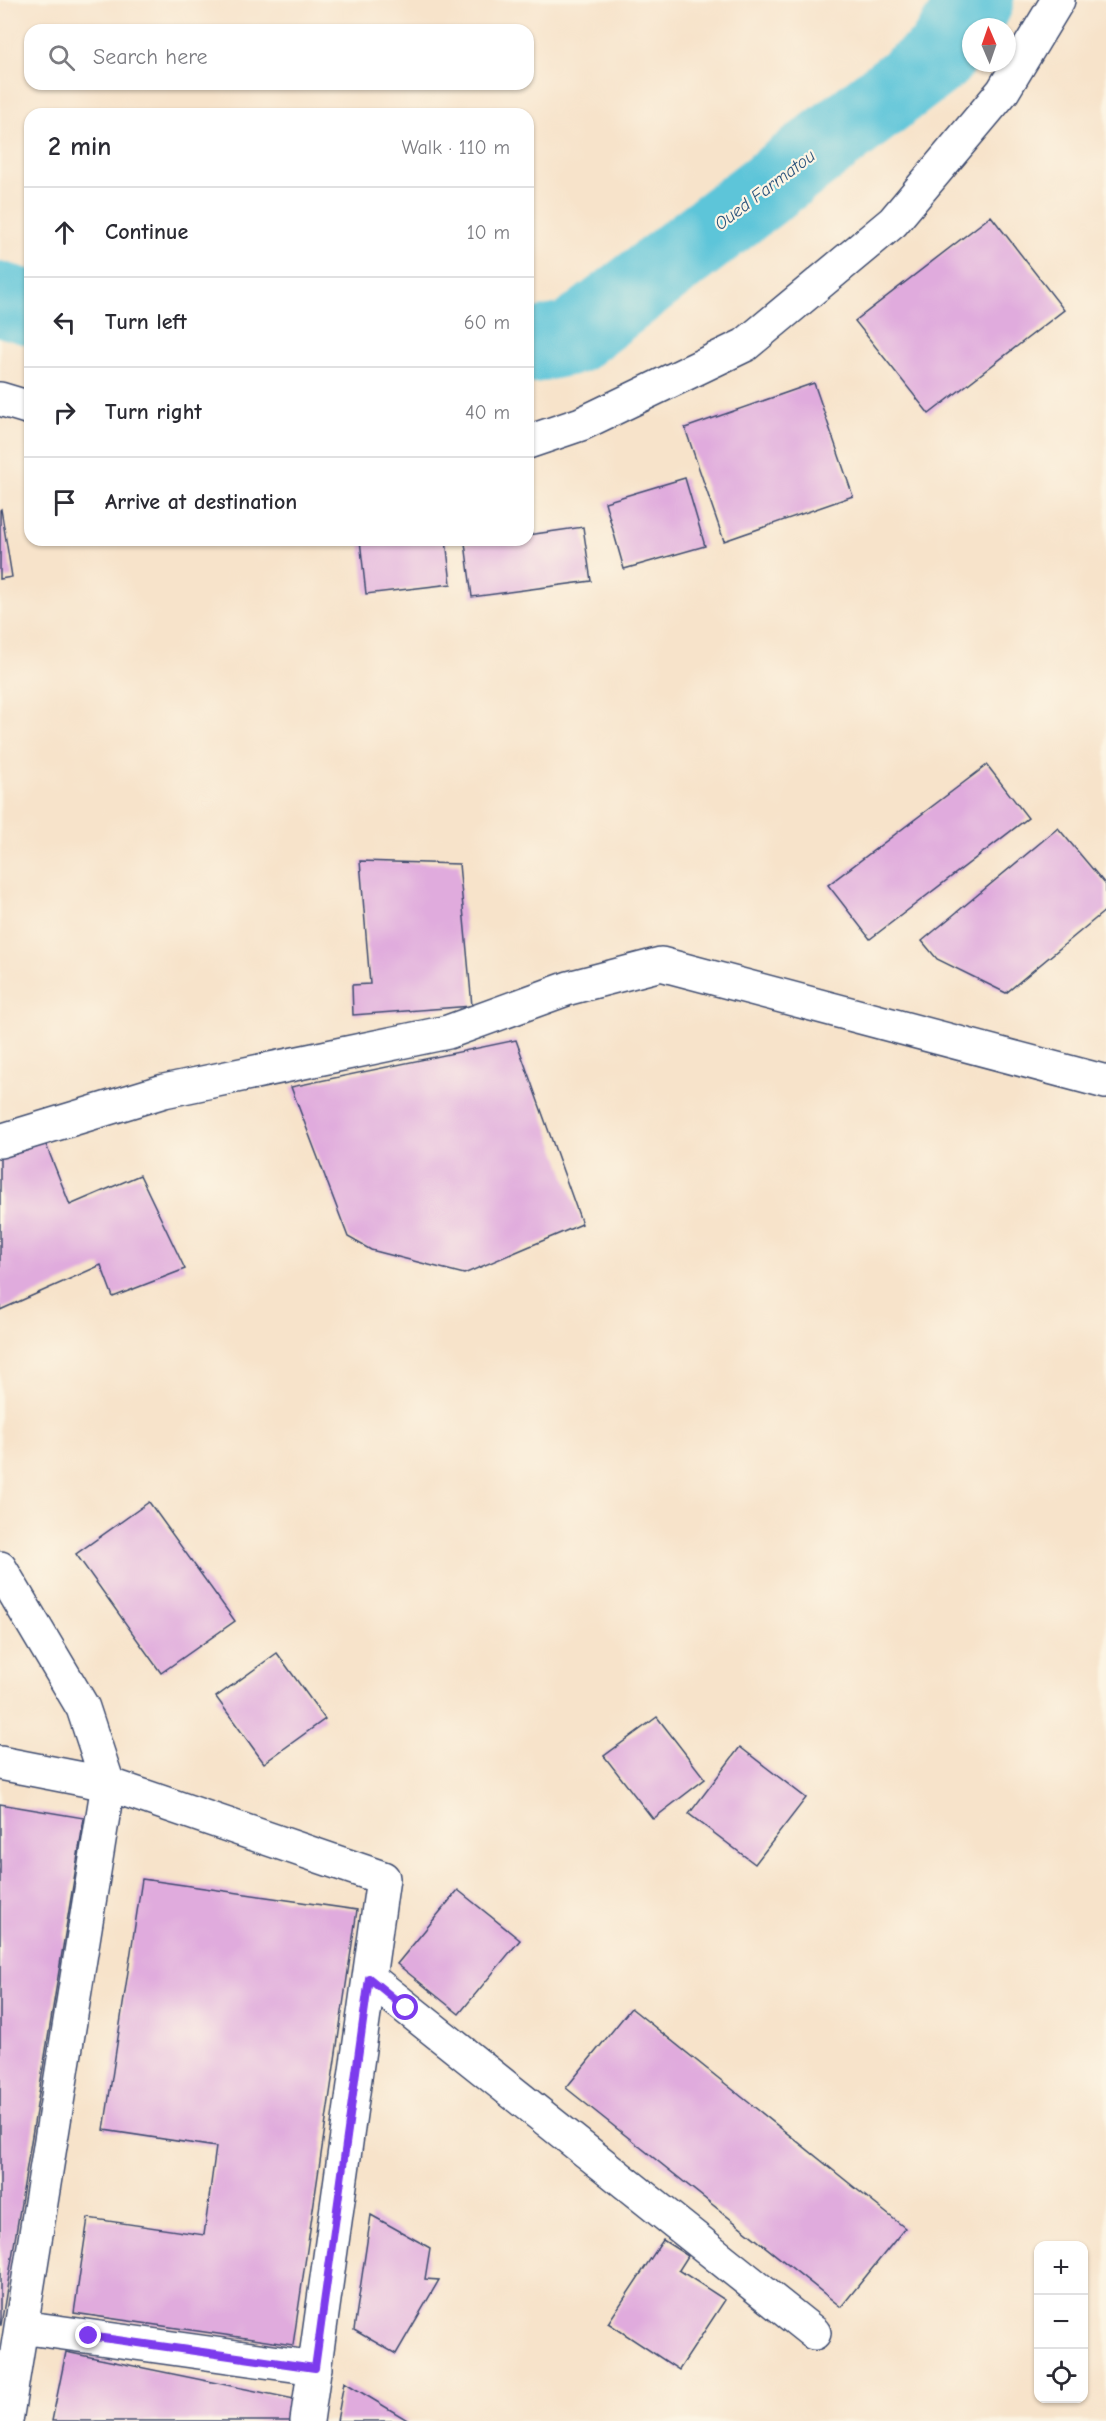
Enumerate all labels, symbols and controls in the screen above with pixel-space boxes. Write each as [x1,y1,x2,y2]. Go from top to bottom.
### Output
north arrow [962,18,1016,72]
search box [24,24,534,90]
icon: search [45,41,78,74]
text: Search here [93,44,208,70]
text: 2 min [48,132,111,162]
text: Walk · 110 m [402,136,510,159]
water label: Oued Farmatou [710,145,820,235]
icon: ahead [48,216,81,249]
text: Continue [105,219,188,245]
text: 10 m [467,221,510,244]
icon: left [48,306,81,339]
text: Turn left [105,309,187,335]
text: 60 m [464,311,510,334]
icon: right [48,396,81,429]
text: Turn right [105,399,202,425]
text: 40 m [465,401,510,424]
icon: arrive [48,486,81,519]
text: Arrive at destination [105,489,297,515]
route start [392,1994,418,2020]
map controls [1034,2241,1088,2403]
button: + [1034,2241,1088,2295]
button: − [1034,2295,1088,2349]
route end [75,2322,101,2348]
button: locate [1034,2349,1088,2403]

